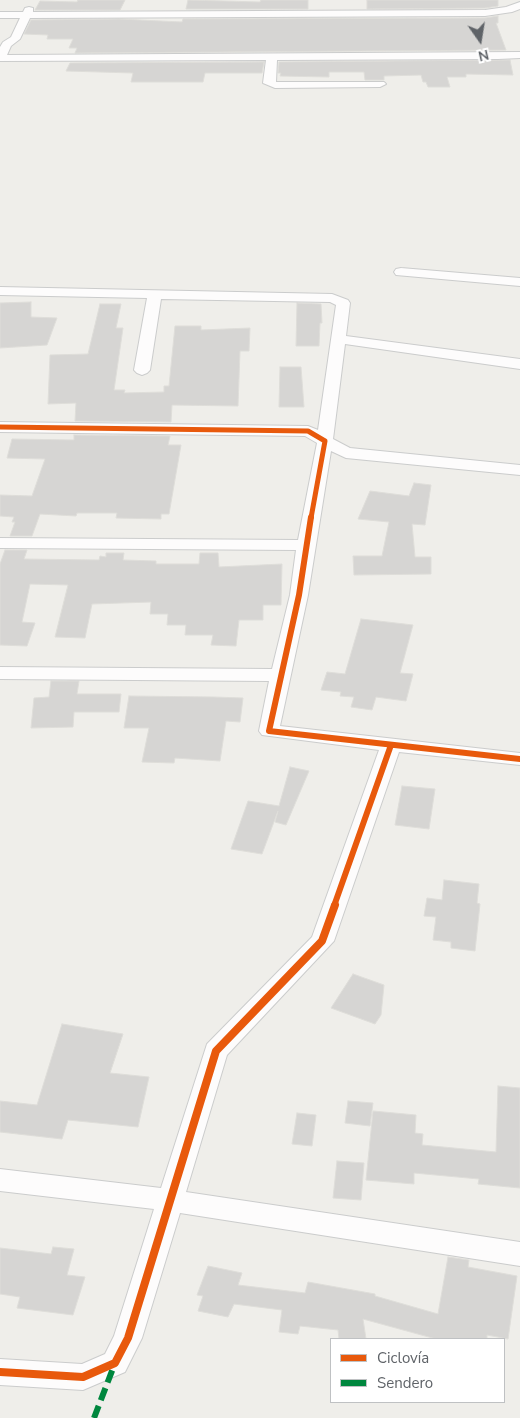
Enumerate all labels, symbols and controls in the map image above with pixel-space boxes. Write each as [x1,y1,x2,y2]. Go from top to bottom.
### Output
north arrow [455,15,505,65]
text: N [476,45,491,66]
legend [330,1338,505,1403]
text: Ciclovía [377,1348,429,1368]
text: Sendero [377,1373,433,1393]

